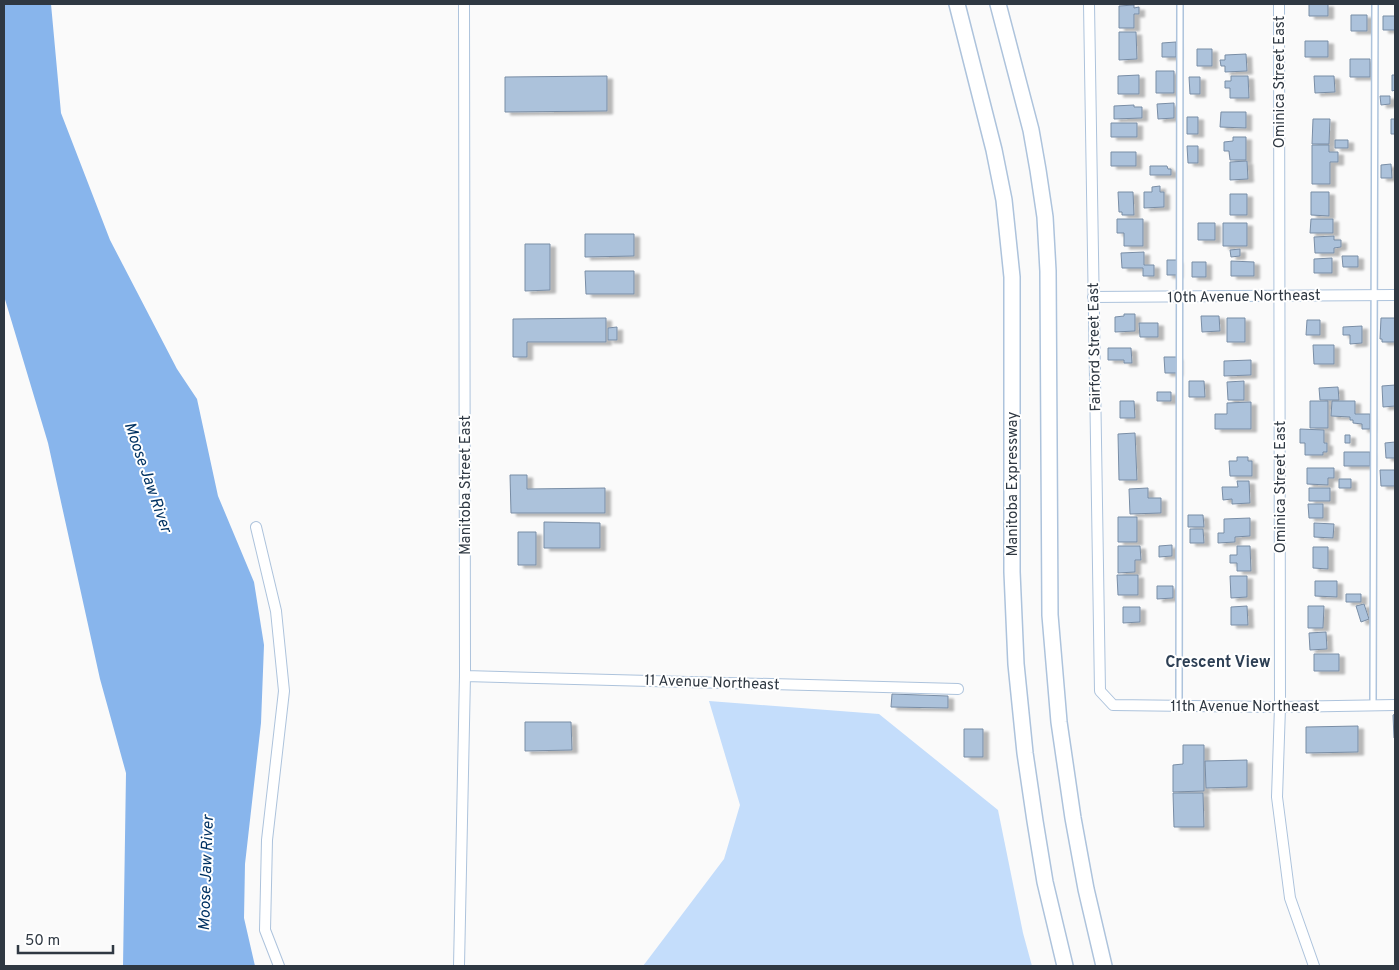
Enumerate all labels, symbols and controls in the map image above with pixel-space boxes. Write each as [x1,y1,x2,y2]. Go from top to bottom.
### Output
street label: Ominica Street East [1271,16,1290,148]
street label: Fairford Street East [1085,282,1106,412]
street label: 10th Avenue Northeast [1167,287,1321,308]
street label: Manitoba Expressway [1004,412,1023,556]
street label: Manitoba Street East [457,415,476,555]
water label: Moose Jaw River [119,420,176,537]
street label: Ominica Street East [1272,421,1291,553]
district label: Crescent View [1165,653,1271,673]
street label: 11 Avenue Northeast [644,672,780,695]
street label: 11th Avenue Northeast [1170,698,1320,717]
water label: Moose Jaw River [195,813,219,931]
scale bar [18,922,112,954]
text: 50 m [25,932,60,951]

